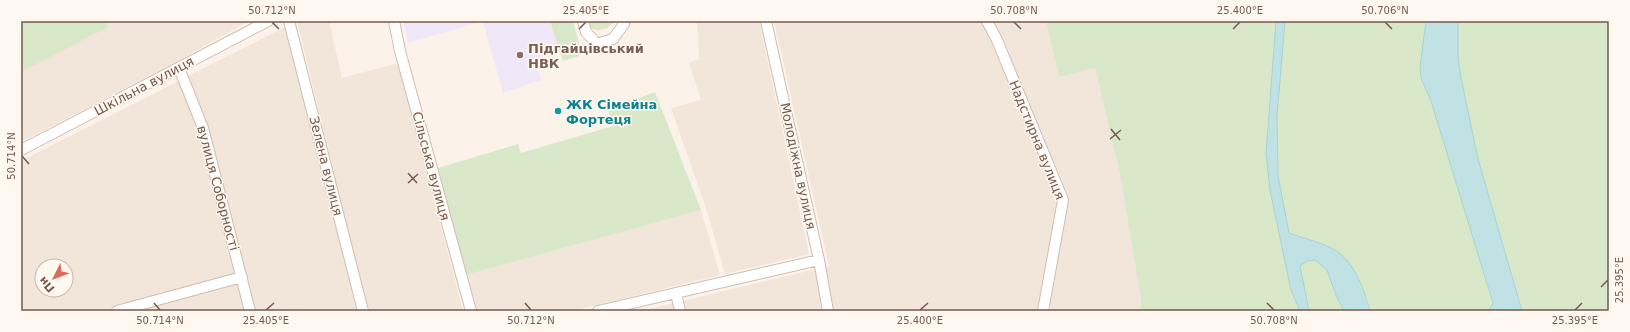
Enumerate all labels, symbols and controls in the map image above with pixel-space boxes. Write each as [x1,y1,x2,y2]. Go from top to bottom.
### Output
text: 50.712°N [248,5,296,16]
text: 25.405°E [563,5,609,16]
text: 50.708°N [990,5,1038,16]
text: 25.400°E [1217,5,1263,16]
text: 50.706°N [1361,5,1409,16]
place label: Підгайцівський НВК [528,41,644,71]
marker: Підгайцівський НВК [515,50,525,60]
street label: Шкільна вулиця [92,53,196,119]
street label: Надстирна вулиця [1006,78,1068,202]
place label: ЖК Сімейна Фортеця [566,97,657,127]
street label: Молодіжна вулиця [777,101,819,231]
marker: ЖК Сімейна Фортеця [553,106,563,116]
street label: Сільська вулиця [409,110,453,222]
street label: Зелена вулиця [306,115,346,217]
street label: вулиця Соборності [194,124,242,252]
text: 50.714°N [6,132,17,180]
text: 25.395°E [1614,257,1625,303]
north arrow [34,258,74,298]
text: Пн [36,274,57,295]
text: 50.714°N [136,315,184,326]
text: 25.405°E [243,315,289,326]
text: 50.712°N [507,315,555,326]
text: 25.400°E [897,315,943,326]
text: 50.708°N [1250,315,1298,326]
text: 25.395°E [1552,315,1598,326]

